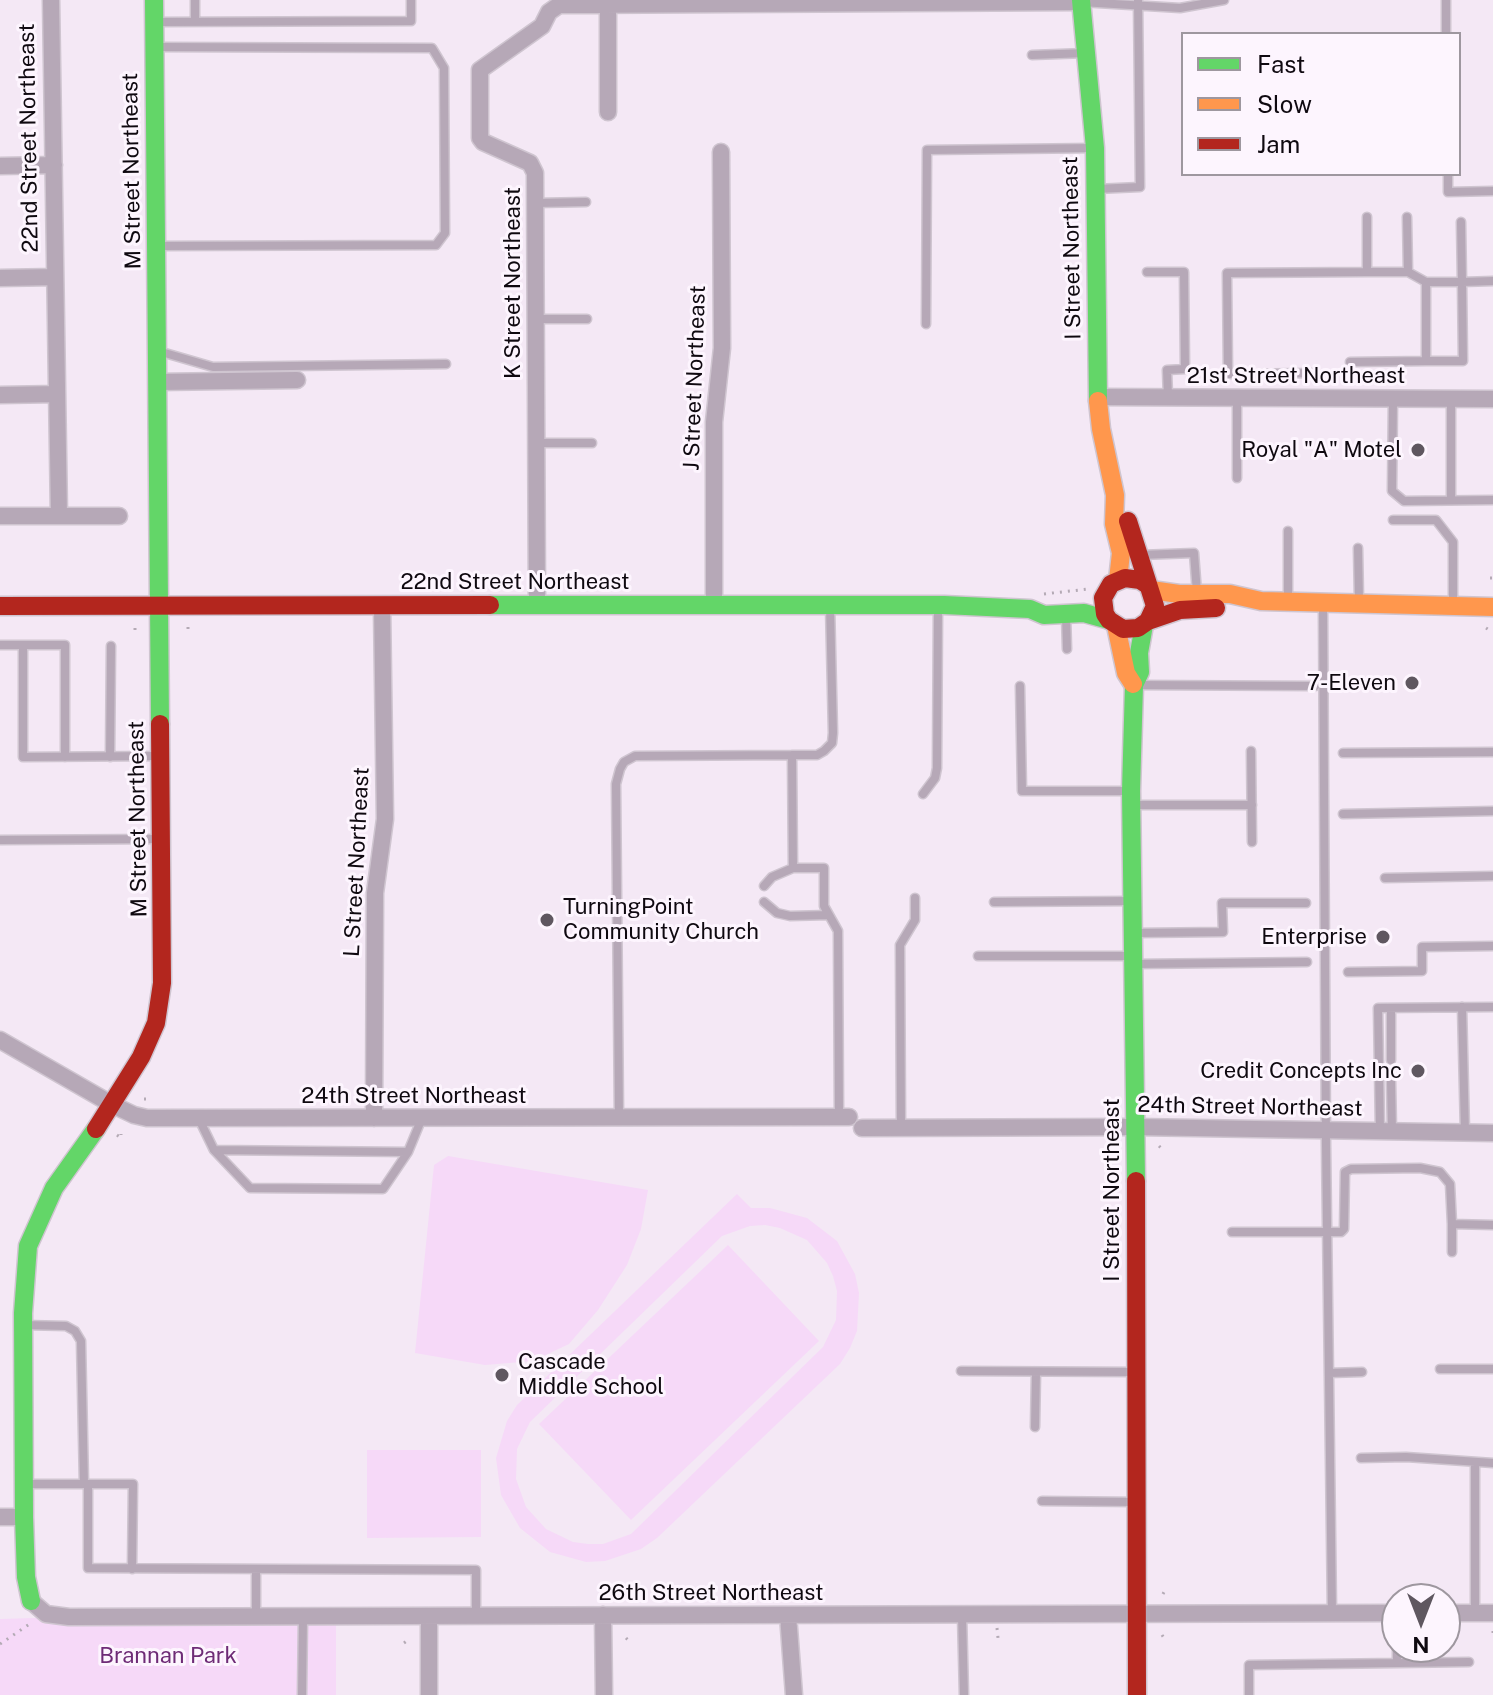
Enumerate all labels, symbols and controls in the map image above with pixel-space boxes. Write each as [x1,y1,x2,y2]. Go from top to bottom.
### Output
street label: 22nd Street Northeast [14,23,44,253]
legend [1181,32,1461,176]
text: Fast [1257,50,1305,78]
street label: M Street Northeast [117,72,147,270]
text: Slow [1257,90,1312,118]
text: Jam [1257,130,1300,158]
street label: I Street Northeast [1057,156,1087,340]
street label: K Street Northeast [500,187,526,379]
street label: J Street Northeast [679,285,711,471]
street label: 21st Street Northeast [1187,363,1405,389]
place label: Royal "A" Motel [1241,437,1402,463]
marker: Royal "A" Motel [1409,441,1427,459]
street label: 22nd Street Northeast [400,569,630,595]
place label: 7-Eleven [1307,670,1396,696]
marker: 7-Eleven [1403,674,1421,692]
street label: M Street Northeast [123,720,153,918]
street label: L Street Northeast [339,767,375,957]
place label: TurningPoint Community Church [563,894,759,946]
marker: TurningPoint Community Church [538,911,556,929]
place label: Enterprise [1261,924,1367,950]
marker: Enterprise [1374,928,1392,946]
place label: Credit Concepts Inc [1200,1058,1402,1084]
marker: Credit Concepts Inc [1409,1062,1427,1080]
street label: 24th Street Northeast [301,1083,527,1109]
street label: 24th Street Northeast [1137,1092,1363,1122]
street label: I Street Northeast [1099,1098,1125,1282]
place label: Cascade Middle School [518,1349,664,1400]
marker: Cascade Middle School [493,1366,511,1384]
street label: 26th Street Northeast [598,1580,824,1606]
north arrow [1381,1583,1461,1663]
text: N [1412,1632,1430,1658]
park label: Brannan Park [99,1643,237,1669]

